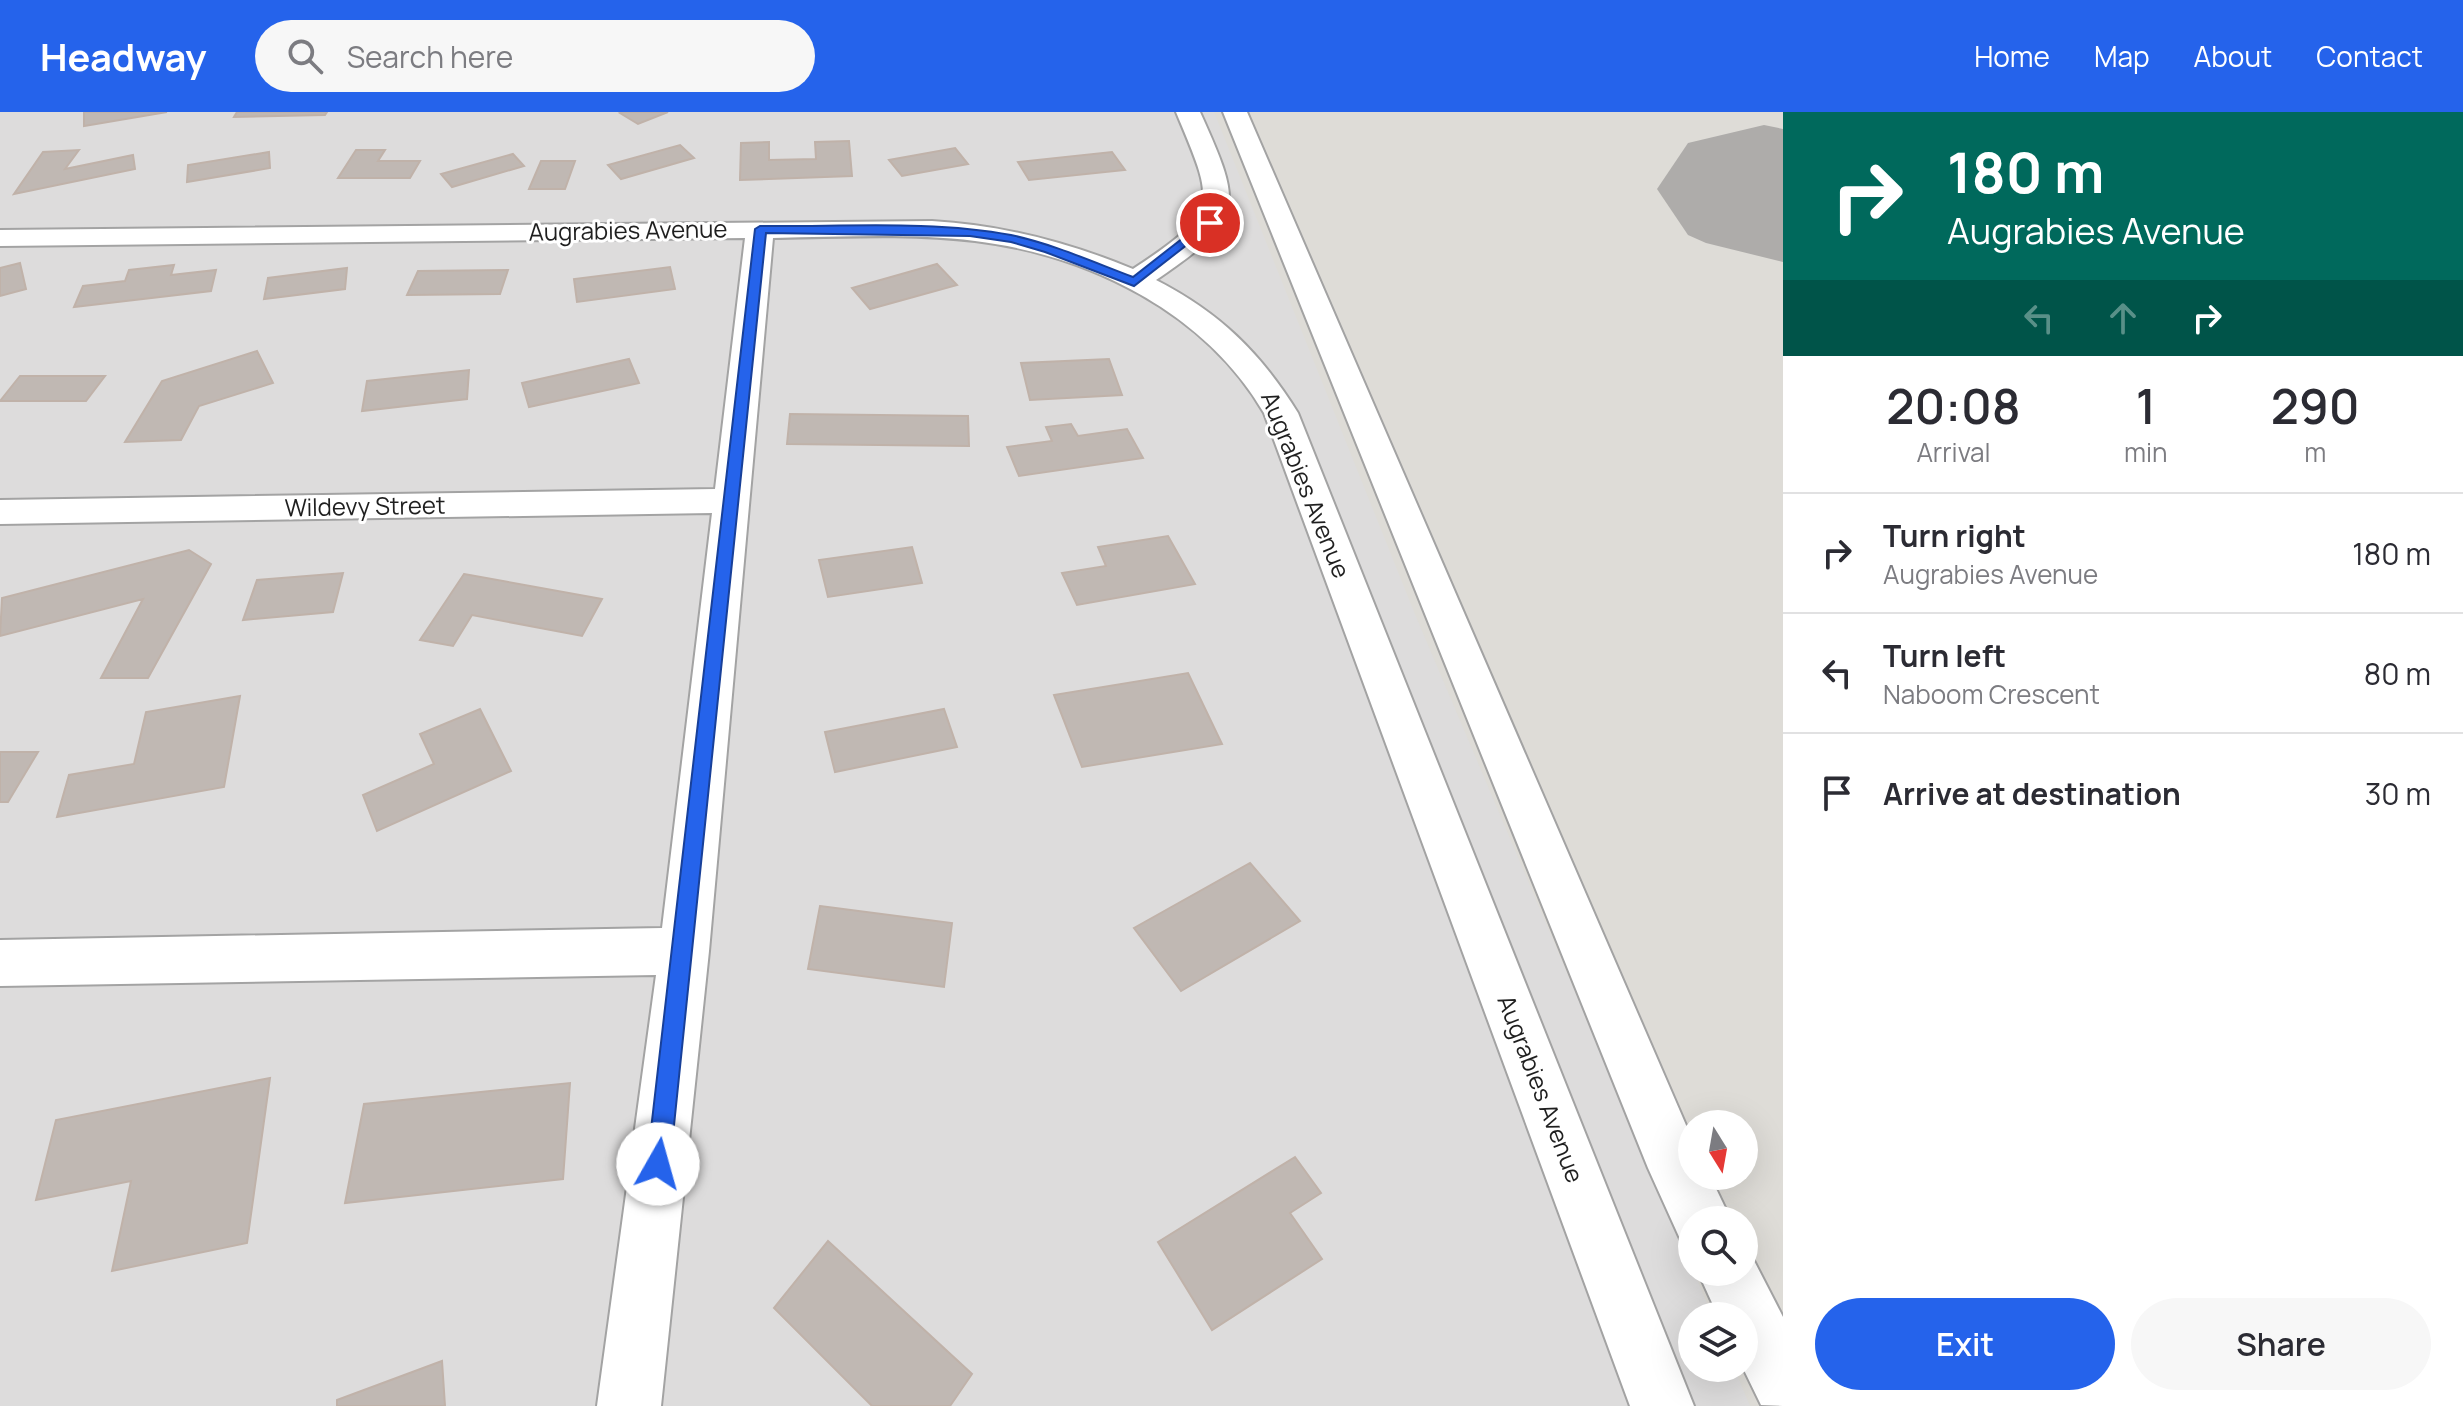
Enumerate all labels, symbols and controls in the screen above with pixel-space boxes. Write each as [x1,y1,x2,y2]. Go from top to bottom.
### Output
search box [255,20,815,92]
text: Headway [40,30,207,82]
icon: search [283,34,327,78]
text: Search here [347,36,513,77]
text: Home [1974,37,2050,75]
text: Map [2094,37,2150,75]
text: About [2194,37,2272,75]
text: Contact [2316,37,2423,75]
text: 180 m [1947,133,2104,210]
icon: right [1815,144,1919,248]
pin [1176,189,1244,257]
icon: arrive [1188,201,1232,245]
text: Augrabies Avenue [1947,206,2245,255]
street label: Augrabies Avenue [528,211,728,248]
icon: left [2017,296,2061,340]
icon: ahead [2101,296,2145,340]
icon: right [2185,296,2229,340]
text: 20:08 [1886,373,2021,438]
text: 1 [2136,373,2156,438]
text: 290 [2271,373,2360,438]
street label: Augrabies Avenue [1254,386,1359,583]
text: Arrival [1916,434,1991,470]
text: min [2124,434,2168,470]
text: m [2304,434,2326,470]
street label: Wildevy Street [284,488,446,523]
text: Turn right [1883,515,2026,556]
icon: right [1815,531,1859,575]
text: 180 m [2352,533,2431,574]
text: Augrabies Avenue [1883,556,2098,592]
text: Turn left [1883,635,2006,676]
icon: left [1815,651,1859,695]
text: 80 m [2364,653,2431,694]
text: Naboom Crescent [1883,676,2100,712]
icon: arrive [1815,771,1859,815]
text: Arrive at destination [1883,773,2181,814]
text: 30 m [2365,773,2431,814]
street label: Augrabies Avenue [1490,990,1592,1187]
north arrow [1678,1110,1758,1190]
map controls [1678,1110,1758,1382]
position arrow [616,1122,700,1206]
button: search [1678,1206,1758,1286]
button: Exit [1815,1298,2115,1390]
button: Share [2131,1298,2431,1390]
button: layers [1678,1302,1758,1382]

